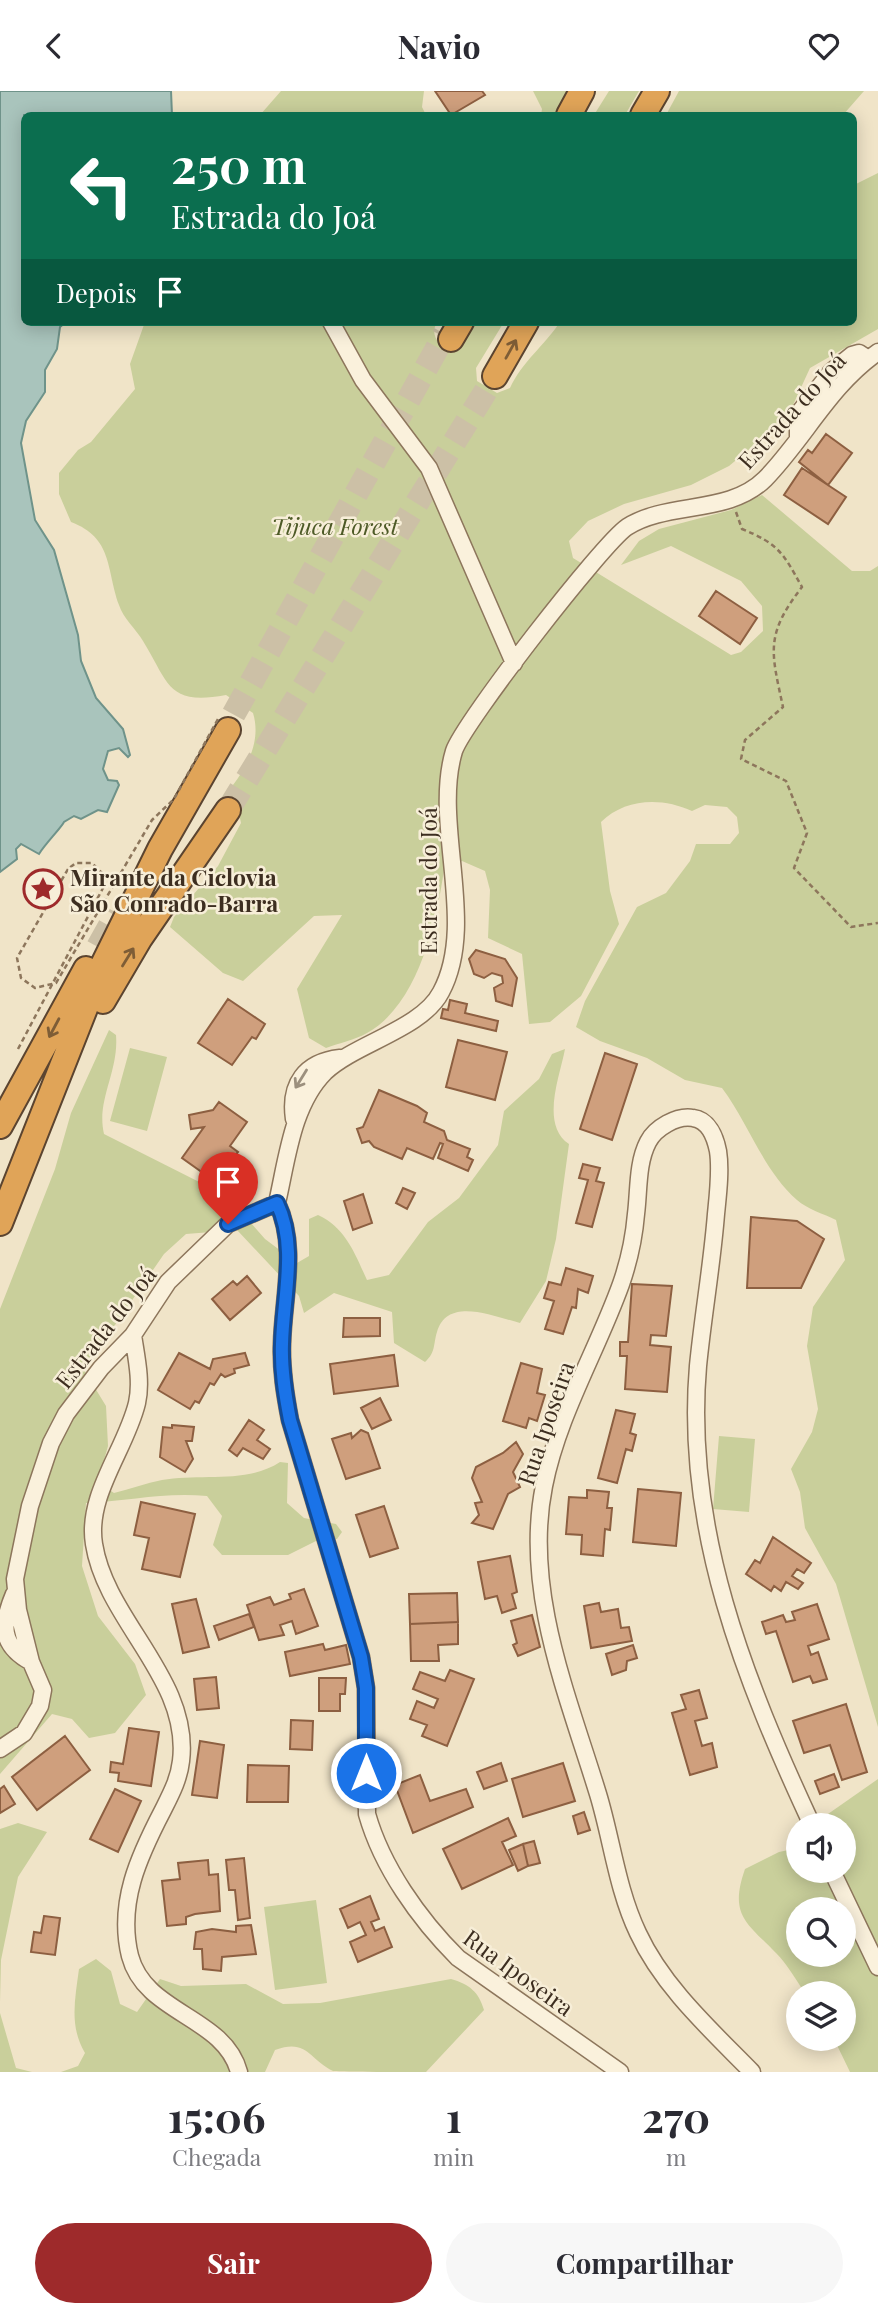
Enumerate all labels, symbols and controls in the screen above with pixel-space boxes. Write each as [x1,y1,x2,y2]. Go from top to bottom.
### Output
text: Navio [397,24,481,67]
icon: back [35,27,73,65]
icon: heart [805,27,843,65]
text: 250 m [171,131,307,196]
icon: left [56,140,147,231]
text: Estrada do Joá [171,194,376,237]
icon: arrive [151,273,189,311]
text: Depois [56,275,137,310]
one-way arrow [505,339,518,360]
street label: Estrada do Joá [730,345,852,475]
park label: Tijuca Forest [271,510,400,541]
street label: Estrada do Joá [412,807,443,955]
place label: Mirante da Ciclovia São Conrado-Barra [70,861,278,918]
place icon: Mirante da Ciclovia São Conrado-Barra [22,868,64,910]
one-way arrow [121,948,135,968]
one-way arrow [46,1018,60,1038]
one-way arrow [293,1069,308,1088]
pin [198,1152,258,1224]
icon: arrive [209,1163,247,1201]
street label: Estrada do Joá [47,1259,163,1395]
street label: Rua Iposeira [509,1356,581,1489]
position arrow [329,1736,403,1810]
map controls [786,1813,856,2051]
button: sound [786,1813,856,1883]
button: search [786,1897,856,1967]
street label: Rua Iposeira [458,1922,581,2023]
button: layers [786,1981,856,2051]
text: 15:06 [168,2088,266,2144]
text: 1 [446,2088,462,2144]
text: 270 [642,2088,710,2144]
text: Chegada [172,2141,261,2172]
text: min [433,2141,474,2172]
text: m [666,2141,686,2172]
button: Sair [35,2223,432,2303]
button: Compartilhar [446,2223,843,2303]

